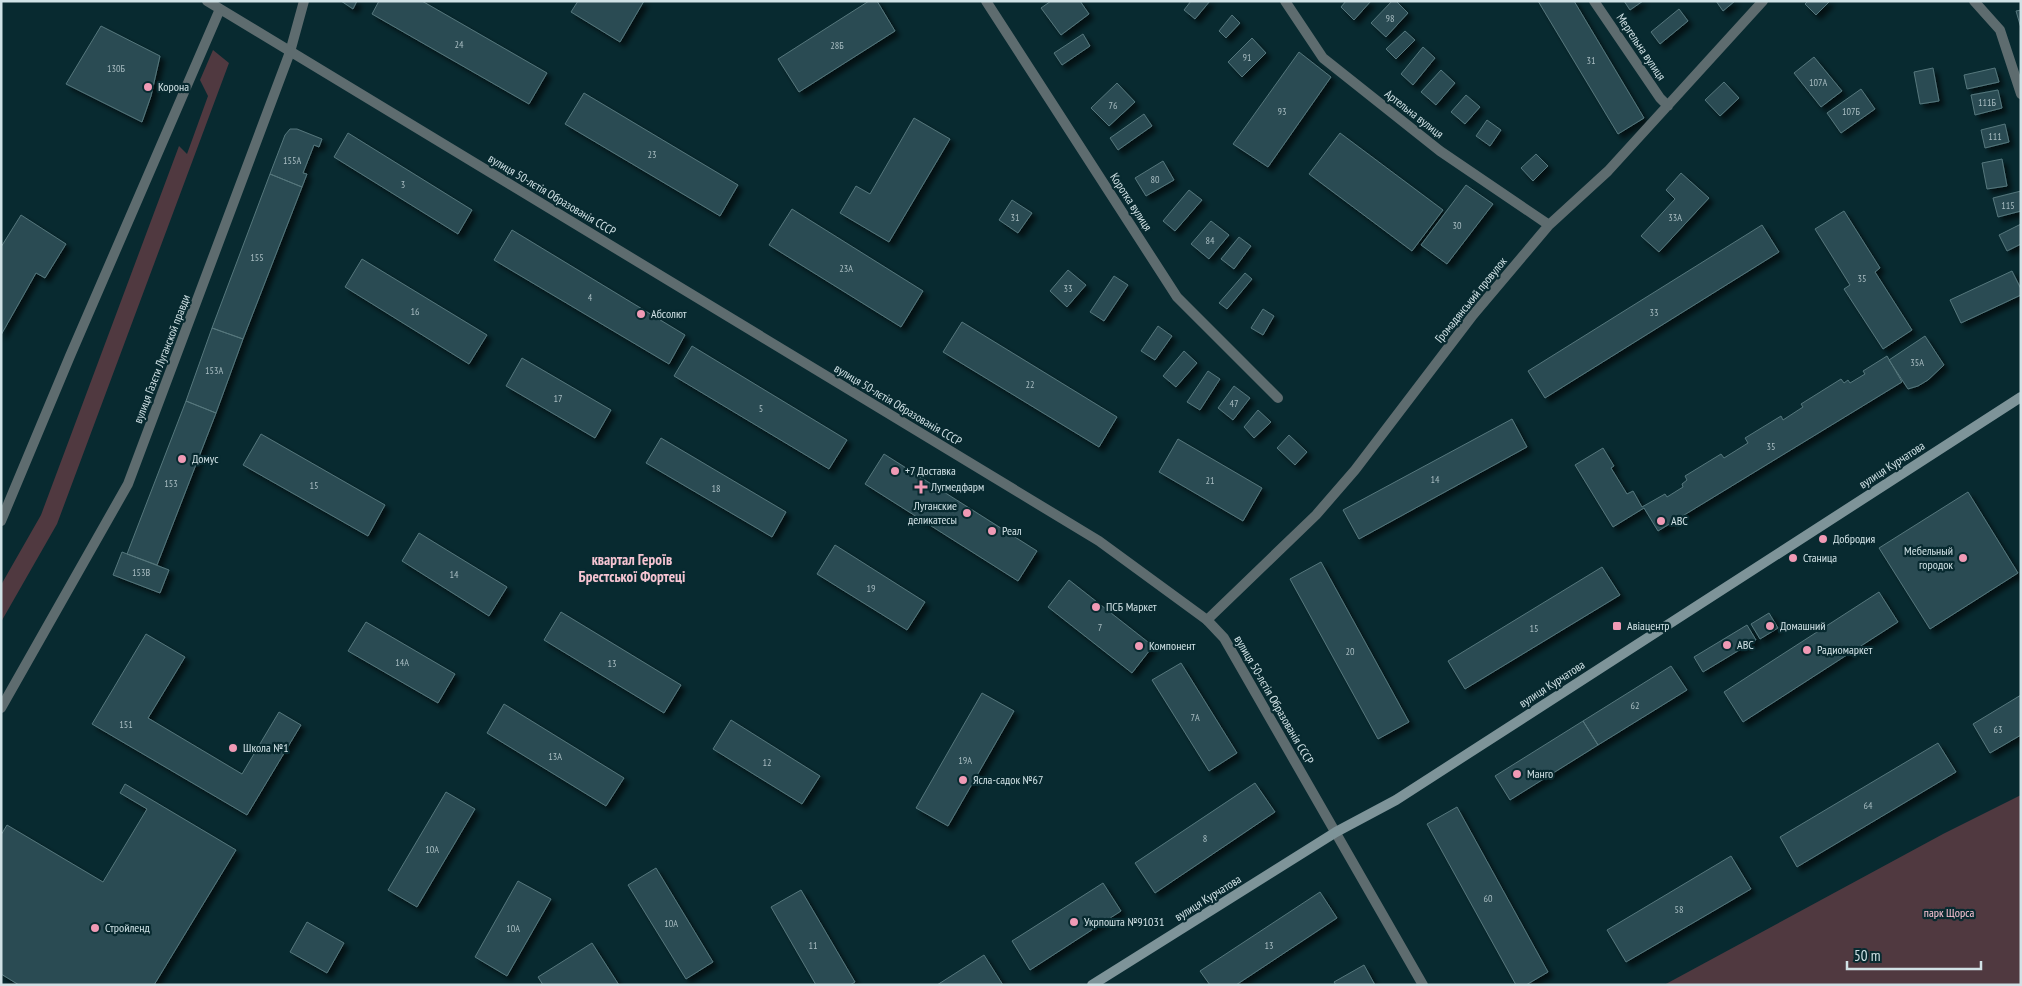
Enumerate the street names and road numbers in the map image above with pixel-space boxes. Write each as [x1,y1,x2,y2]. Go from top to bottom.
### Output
street label: Мергельна вулиця [1614,11,1669,83]
street label: Артельна вулиця [1382,86,1447,141]
street label: вулиця 50-лєтія Образованія СССР [486,151,619,239]
street label: Коротка вулиця [1107,170,1156,234]
street label: Громадянський провулок [1431,254,1510,346]
street label: вулиця Газєти Луганской правди [130,292,193,425]
street label: вулиця 50-лєтія Образованія СССР [832,361,965,449]
street label: вулиця Курчатова [1856,438,1928,491]
street label: вулиця 50-лєтія Образованія СССР [1231,633,1318,767]
street label: вулиця Курчатова [1516,657,1588,710]
street label: вулиця Курчатова [1172,871,1244,924]

